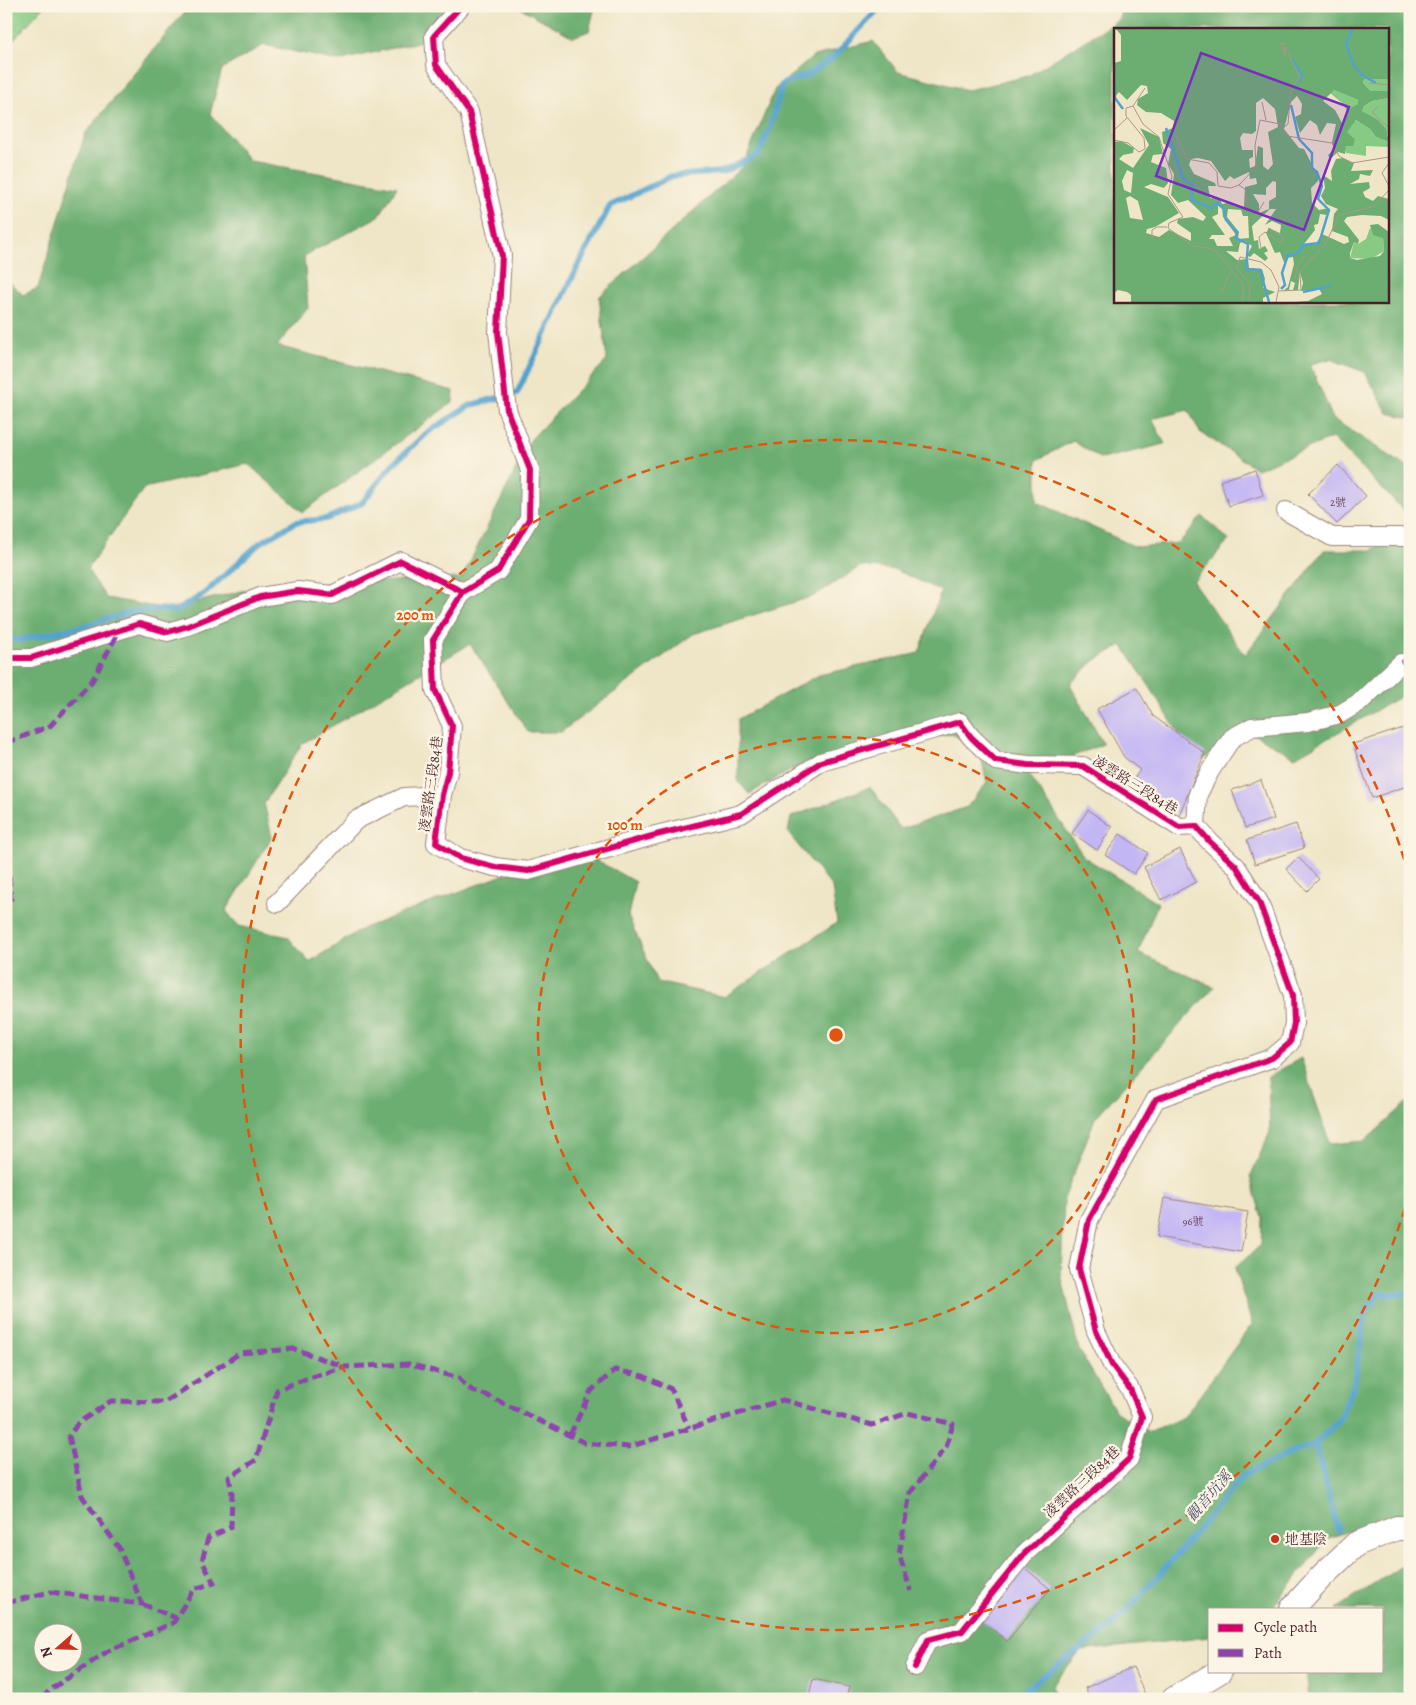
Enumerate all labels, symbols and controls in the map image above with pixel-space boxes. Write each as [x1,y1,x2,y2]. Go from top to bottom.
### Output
inset map [1114,28,1388,302]
house number: 2號 [1330,495,1346,510]
text: 200 m [396,605,434,625]
street label: 凌雲路三段84巷 [415,735,447,833]
street label: 凌雲路三段84巷 [1089,751,1181,819]
text: 100 m [607,815,643,835]
centre of rings [827,1026,845,1044]
house number: 96號 [1182,1214,1204,1229]
street label: 凌雲路三段84巷 [1040,1442,1124,1522]
water label: 觀音坑溪 [1182,1465,1238,1525]
place label: 地基陰 [1285,1530,1327,1549]
marker: 地基陰 [1269,1533,1281,1545]
legend [1208,1608,1384,1672]
text: Cycle path [1254,1617,1317,1637]
north arrow [32,1622,82,1672]
text: Path [1254,1643,1282,1663]
text: N [36,1644,57,1660]

